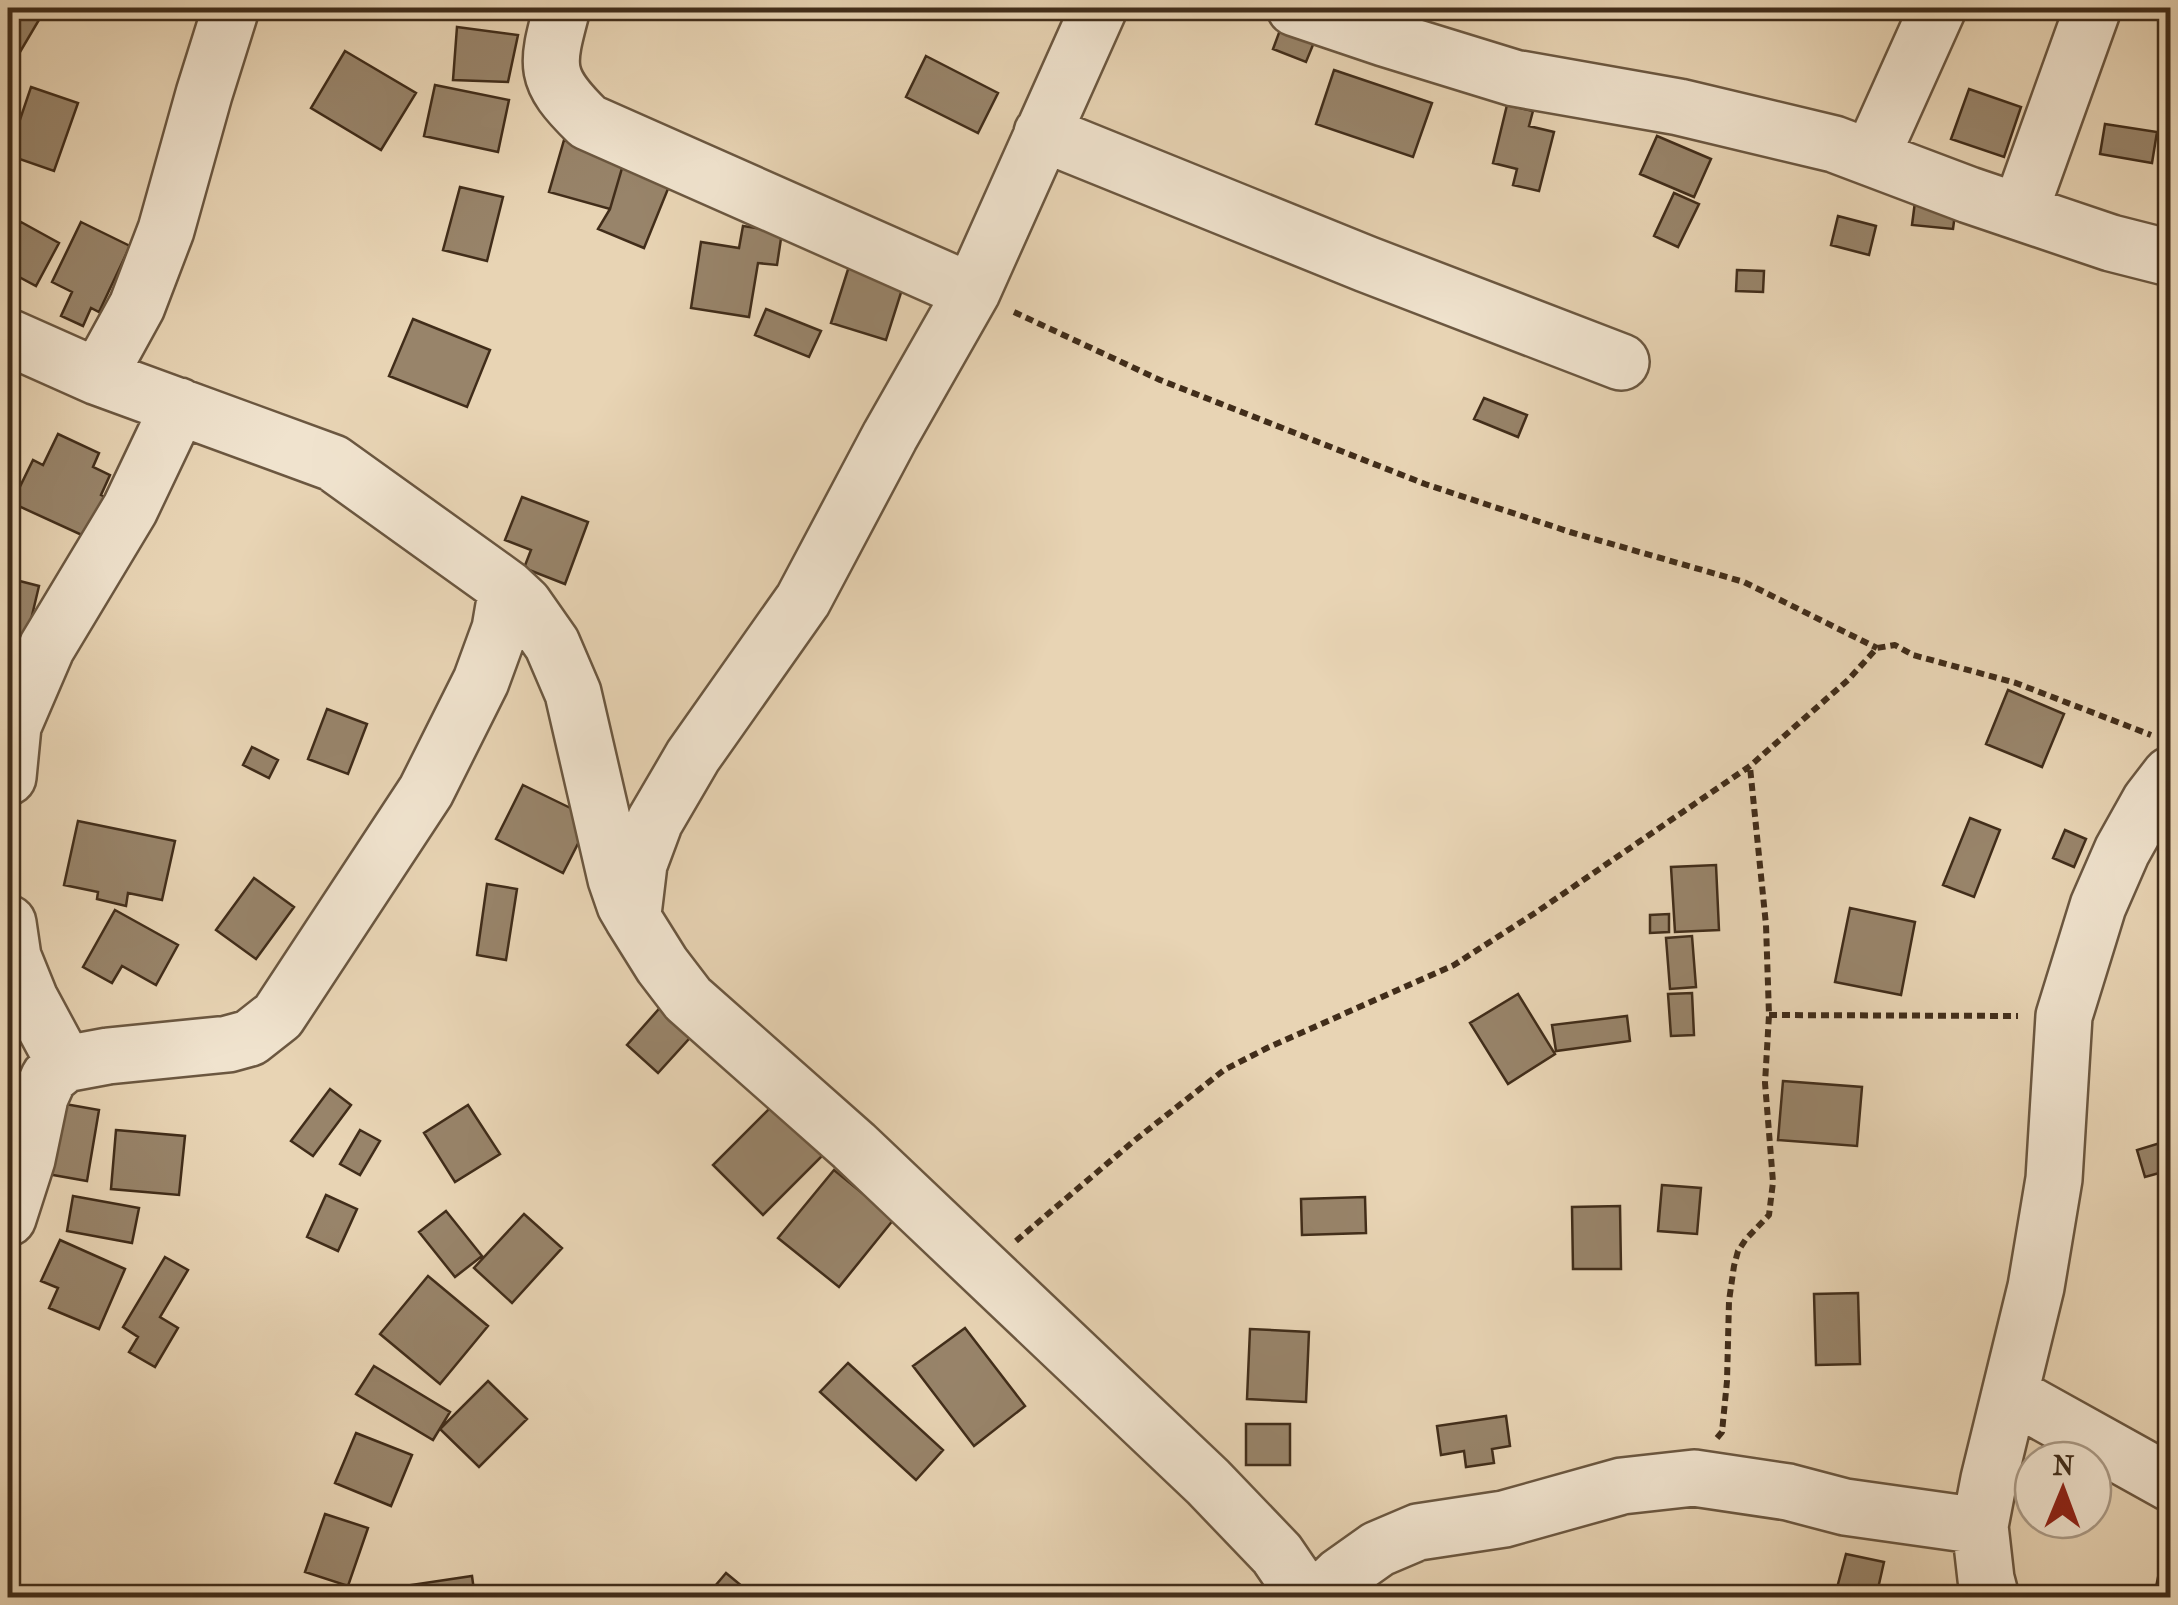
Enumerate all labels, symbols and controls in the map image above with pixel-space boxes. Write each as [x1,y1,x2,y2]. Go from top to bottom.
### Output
north arrow [2013,1440,2113,1540]
text: N [2053,1449,2075,1482]

